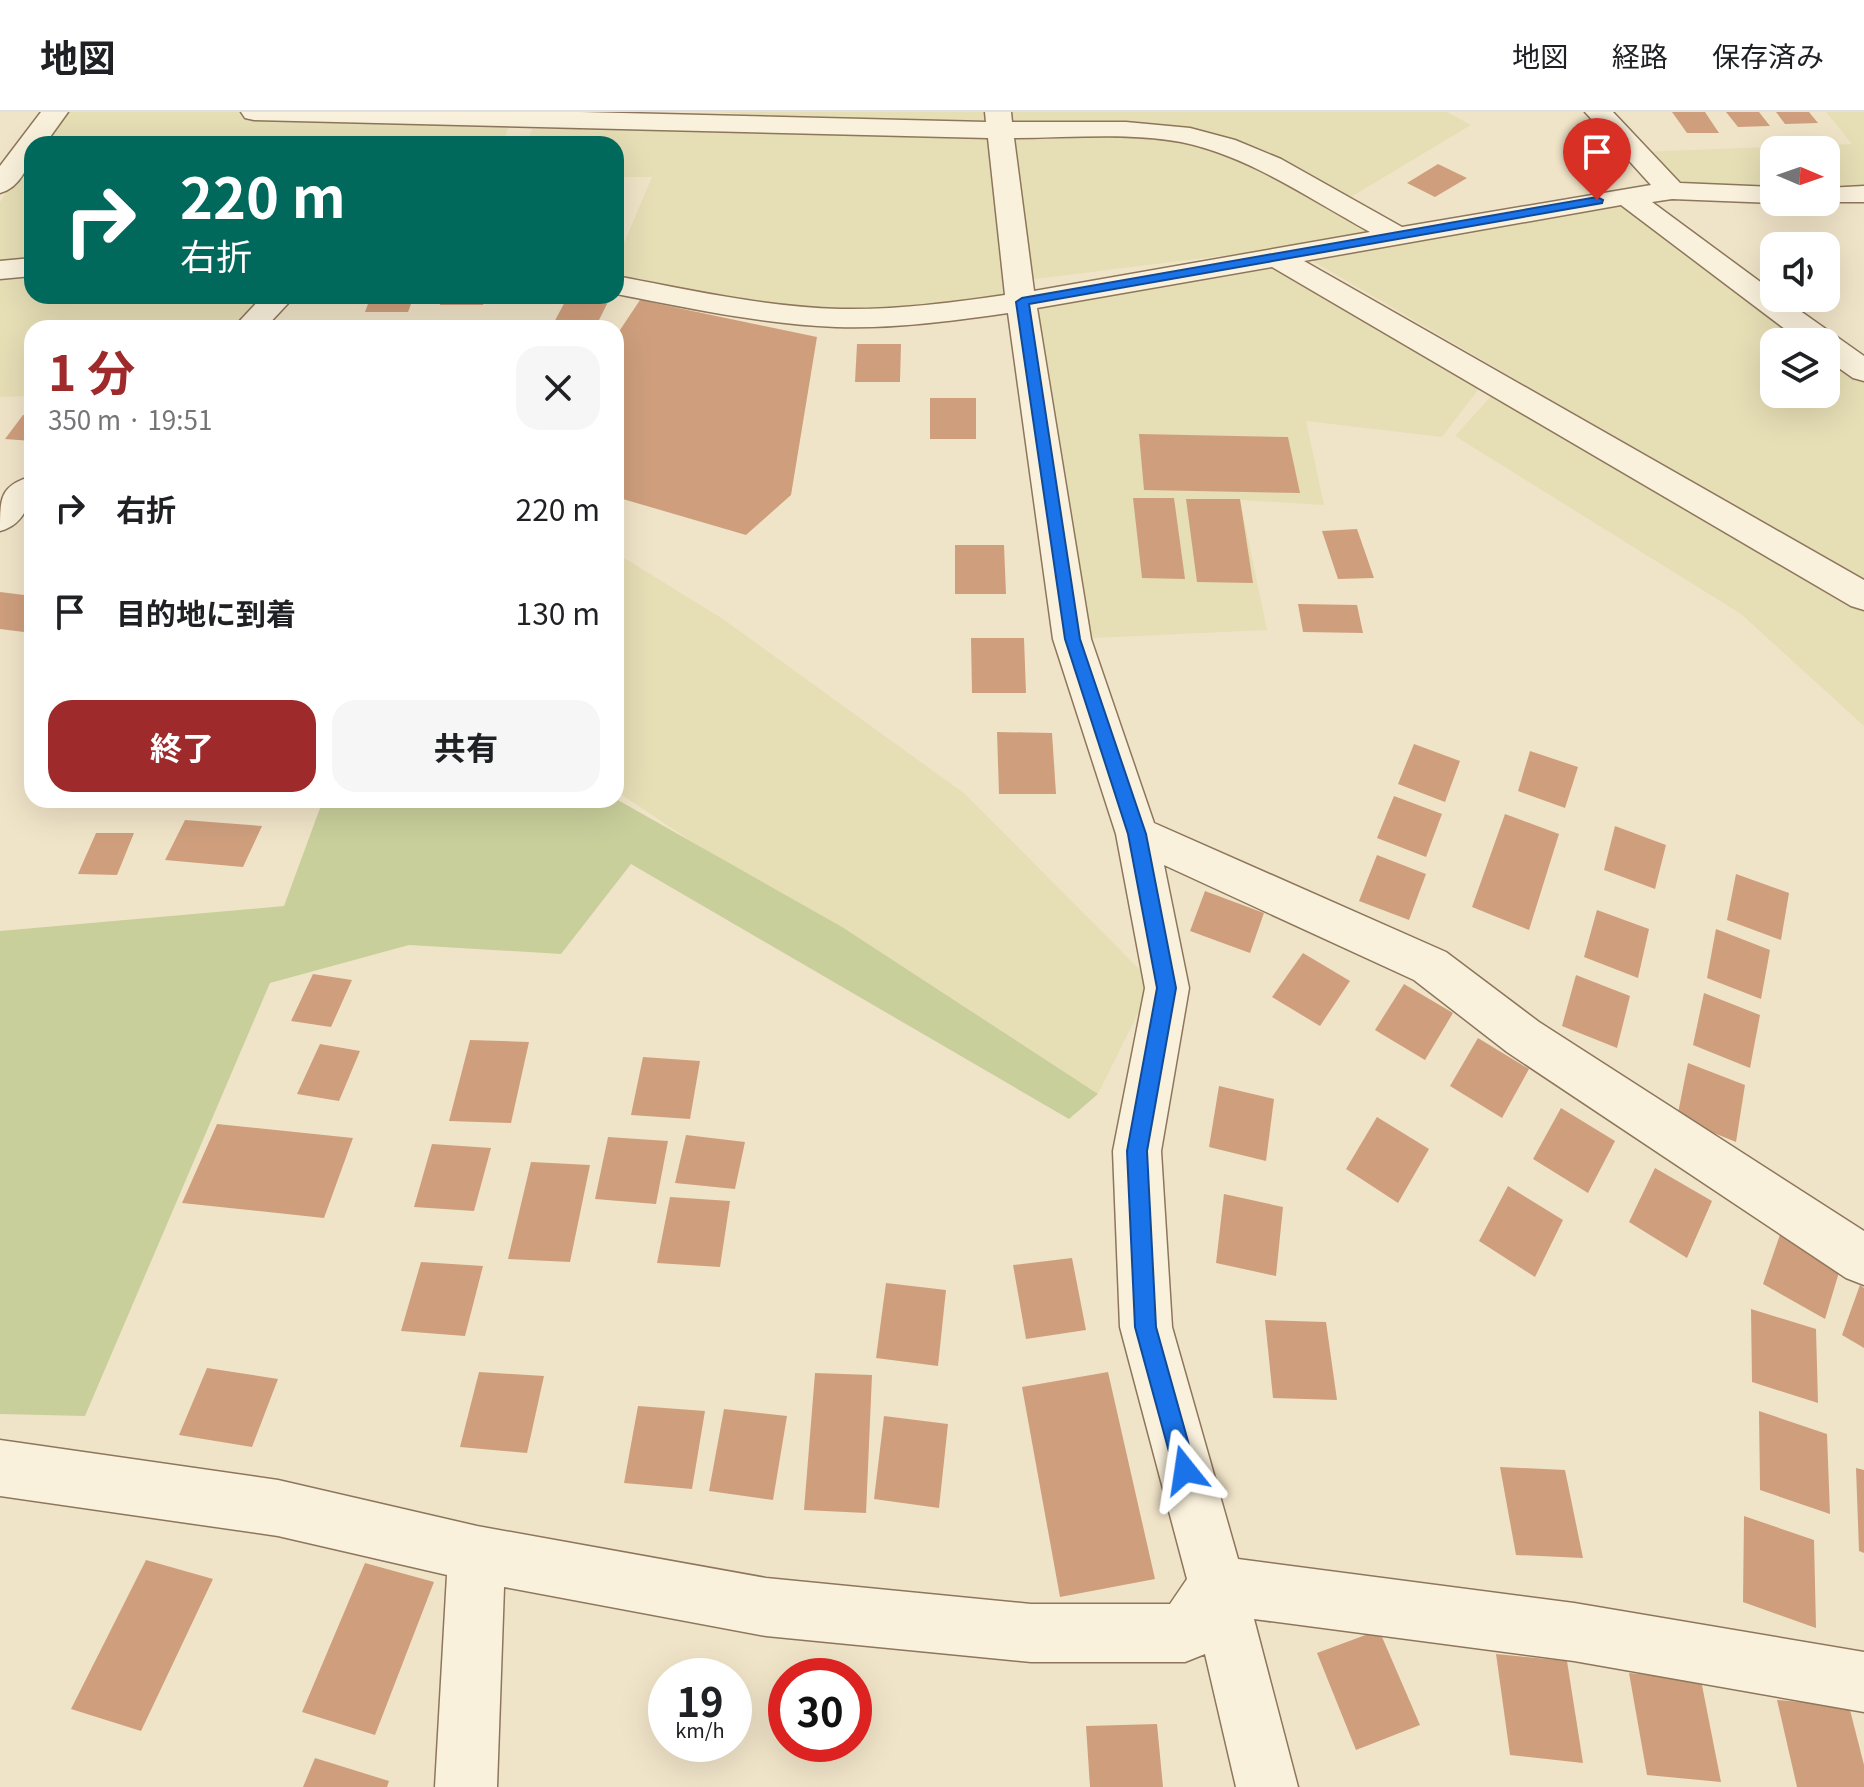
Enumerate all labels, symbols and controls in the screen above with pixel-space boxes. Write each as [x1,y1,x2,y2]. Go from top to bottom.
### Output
text: 地図 [40,28,116,83]
text: 地図 [1512,35,1568,75]
text: 経路 [1612,35,1668,75]
text: 保存済み [1712,35,1824,75]
pin [1563,118,1631,200]
icon: arrive [1575,130,1619,174]
north arrow [1760,136,1840,216]
map controls [1760,136,1840,408]
text: 220 m [180,153,346,234]
icon: right [48,168,152,272]
text: 右折 [180,228,252,280]
button: sound [1760,232,1840,312]
button: layers [1760,328,1840,408]
text: 1 分 [48,335,135,405]
button: close [516,346,600,430]
text: 350 m · 19:51 [48,400,212,437]
icon: right [48,486,92,530]
text: 右折 [116,486,176,530]
text: 220 m [516,486,600,530]
icon: arrive [48,590,92,634]
text: 目的地に到着 [116,590,296,634]
text: 130 m [516,590,600,634]
button: 終了 [48,700,316,792]
button: 共有 [332,700,600,792]
position arrow [1143,1428,1227,1512]
speed limit sign: 30 [768,1658,872,1762]
text: 19 [676,1671,724,1729]
text: km/h [675,1715,725,1744]

